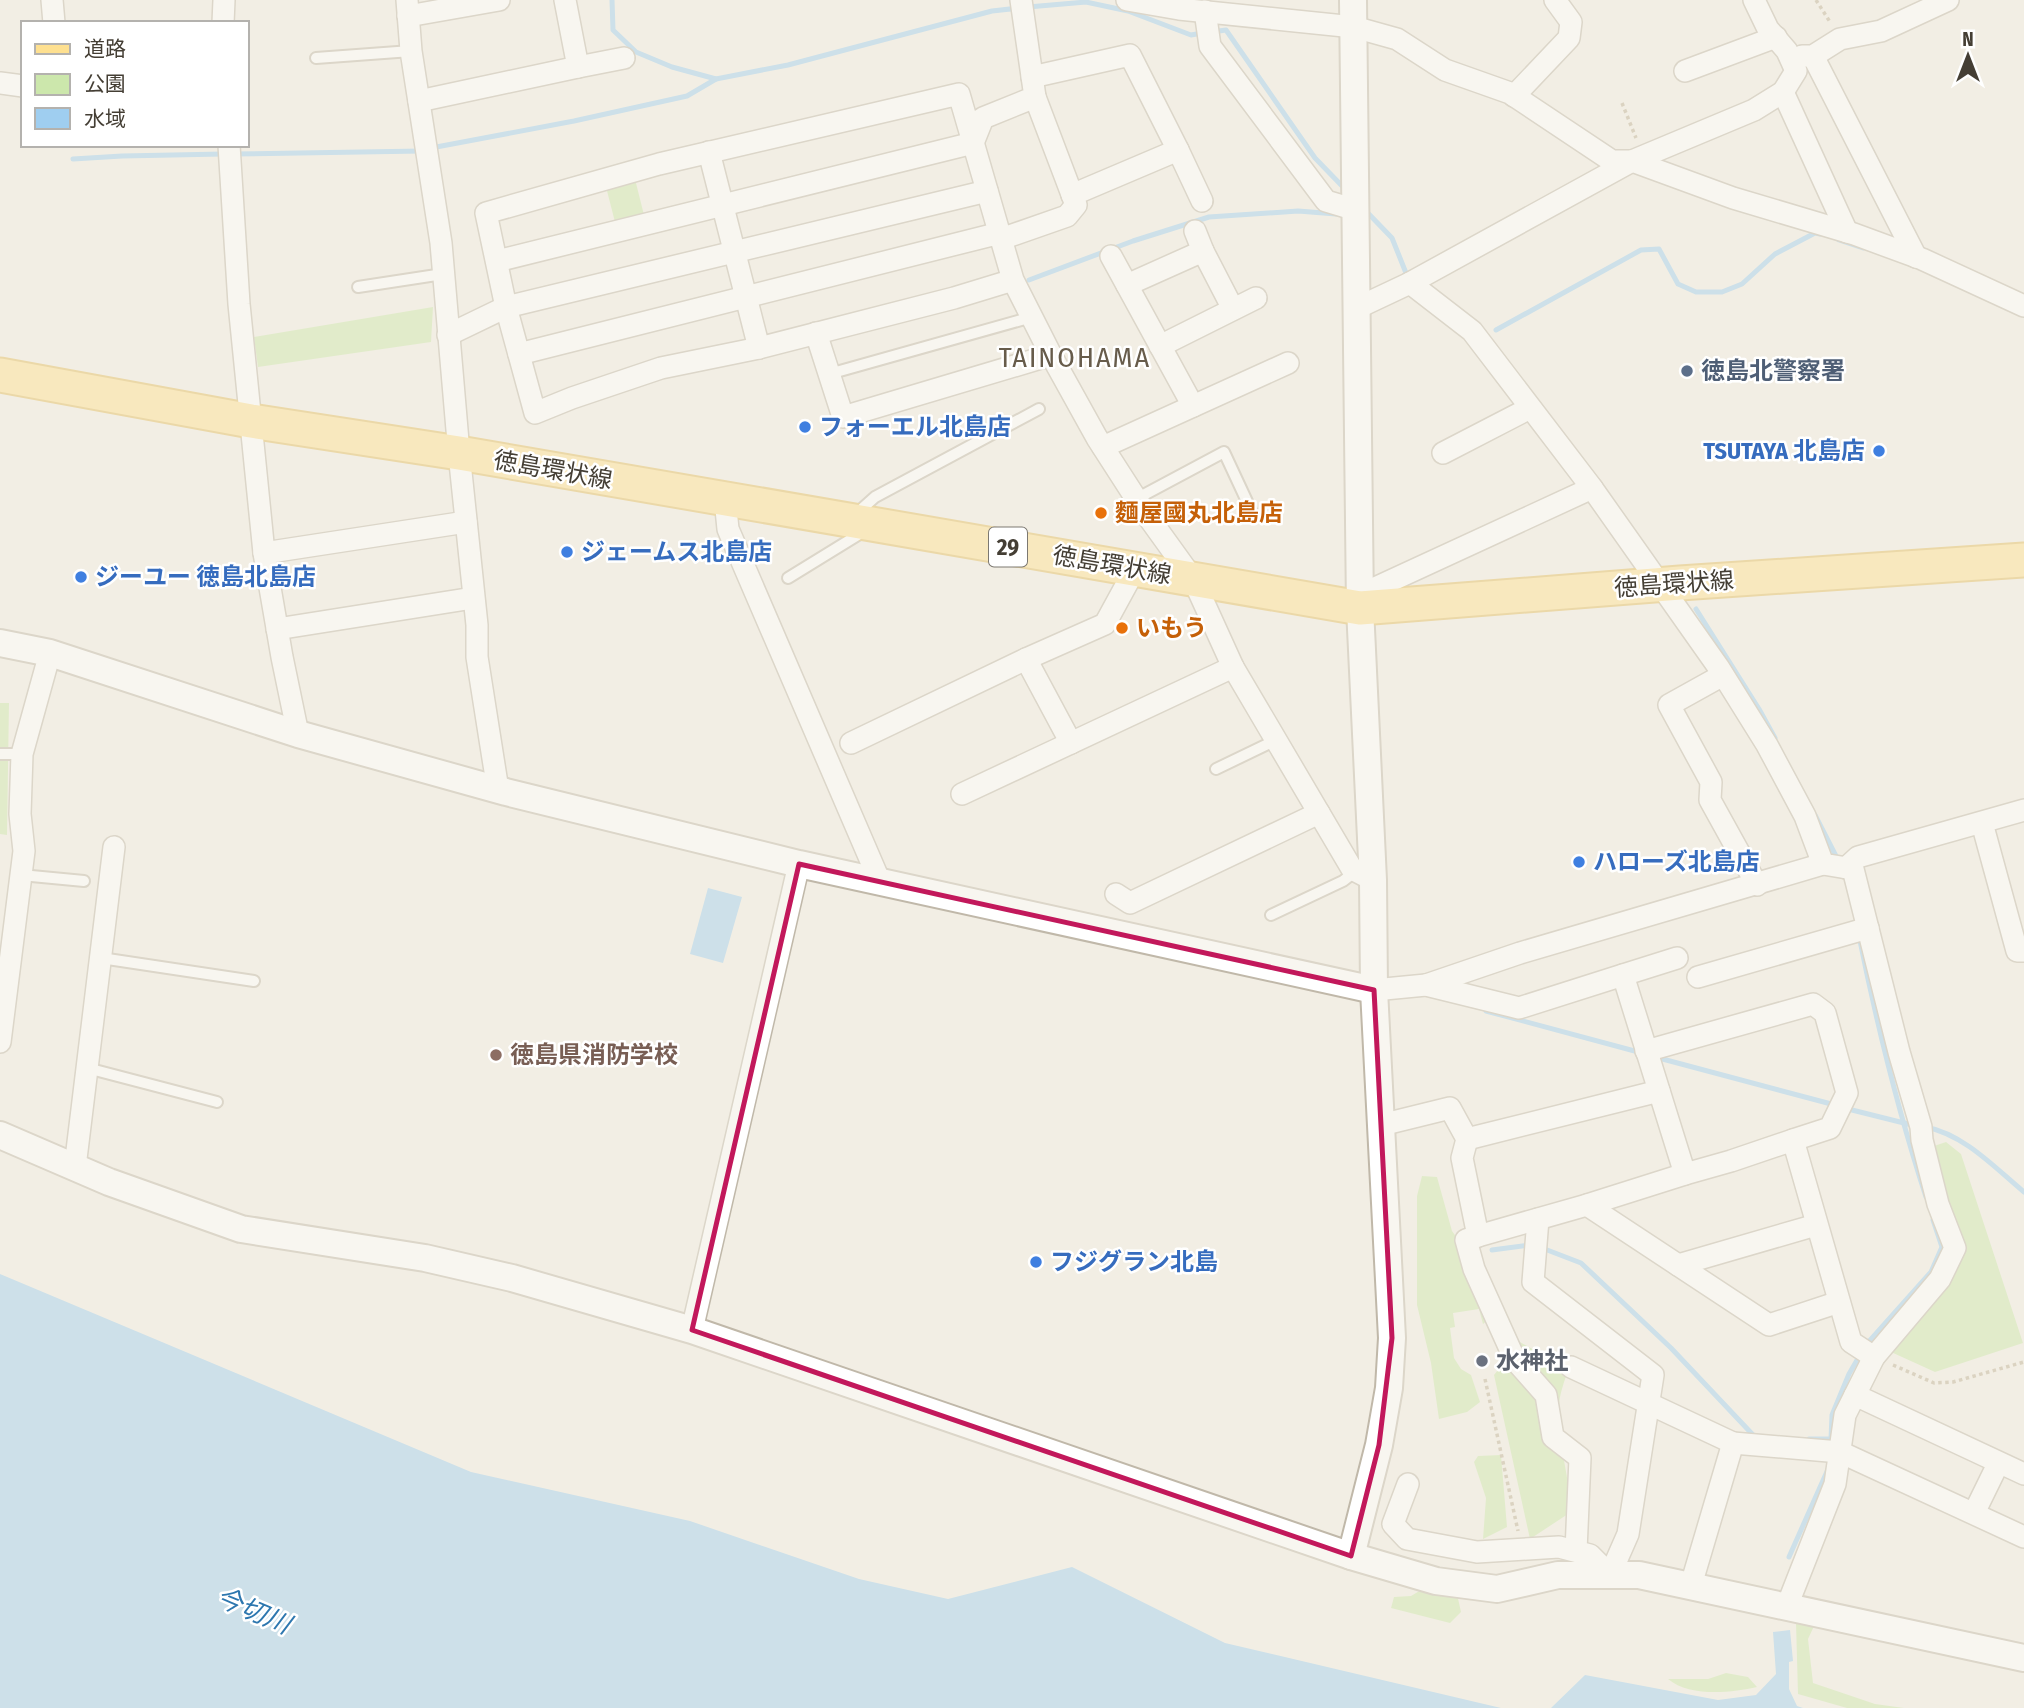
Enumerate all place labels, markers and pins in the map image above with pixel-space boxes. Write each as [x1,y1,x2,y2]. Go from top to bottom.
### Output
place label: 徳島北警察署 [1701,357,1845,385]
marker: 徳島北警察署 [1679,363,1695,379]
place label: フォーエル北島店 [819,413,1011,441]
marker: フォーエル北島店 [797,419,813,435]
place label: TSUTAYA 北島店 [1703,437,1865,465]
marker: TSUTAYA 北島店 [1871,443,1887,459]
place label: 麵屋國丸北島店 [1115,499,1283,527]
marker: 麵屋國丸北島店 [1093,505,1109,521]
place label: ジェームス北島店 [581,538,772,566]
marker: ジェームス北島店 [559,544,575,560]
place label: ジーユー 徳島北島店 [95,563,316,591]
marker: ジーユー 徳島北島店 [73,569,89,585]
place label: いもう [1136,614,1207,642]
marker: いもう [1114,620,1130,636]
place label: ハローズ北島店 [1593,848,1760,876]
marker: ハローズ北島店 [1571,854,1587,870]
place label: 徳島県消防学校 [510,1041,678,1069]
marker: 徳島県消防学校 [488,1047,504,1063]
place label: フジグラン北島 [1050,1248,1218,1276]
marker: フジグラン北島 [1028,1254,1044,1270]
place label: 水神社 [1496,1347,1568,1375]
marker: 水神社 [1474,1353,1490,1369]

